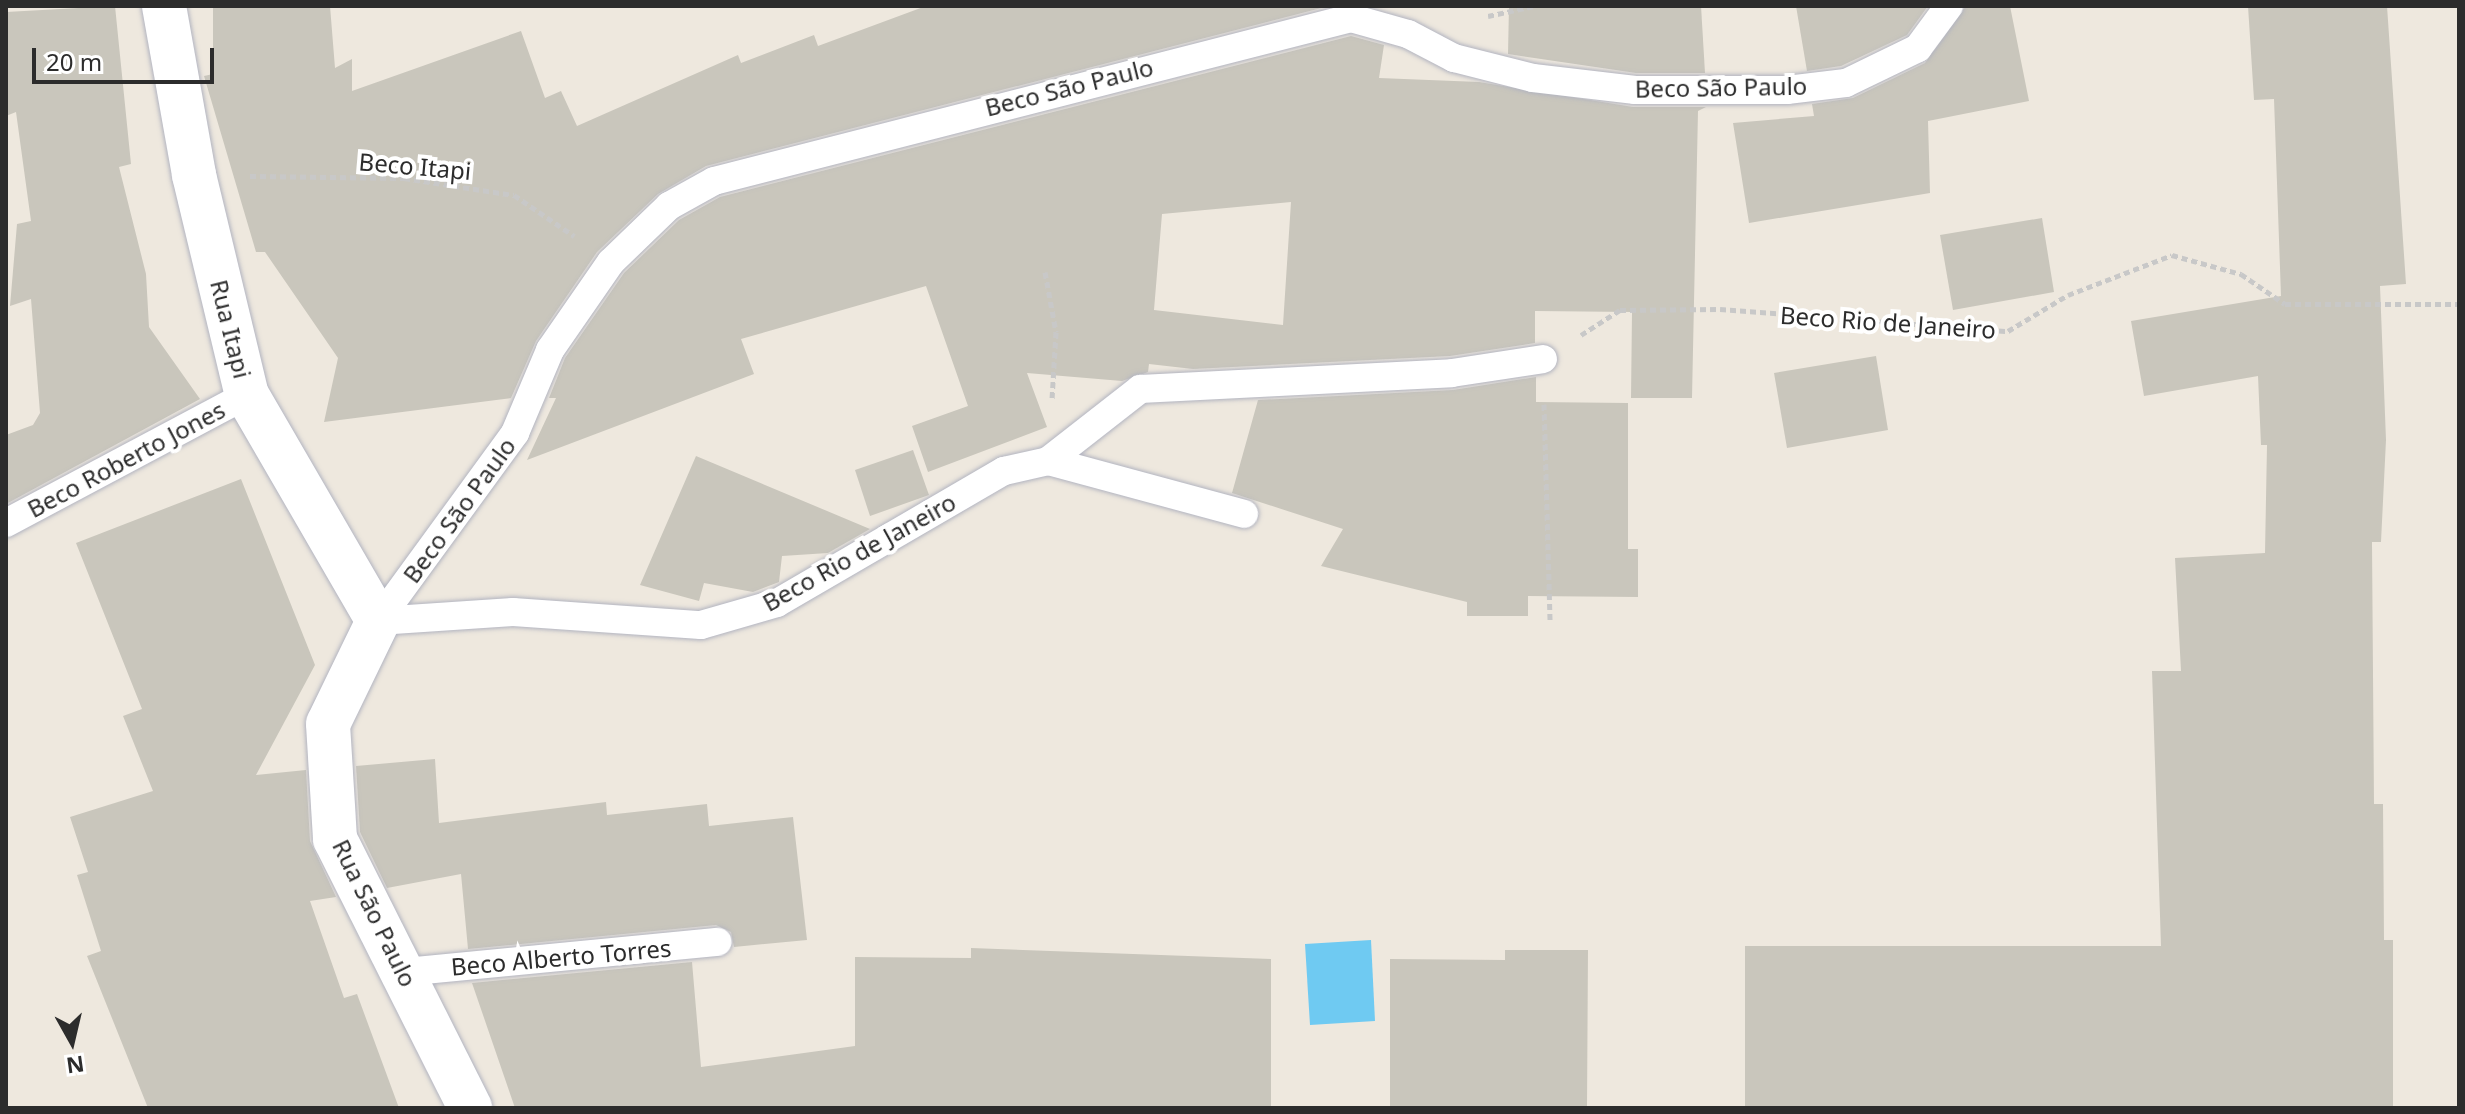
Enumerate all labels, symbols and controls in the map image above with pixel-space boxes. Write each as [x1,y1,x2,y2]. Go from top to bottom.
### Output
scale bar [36,32,218,82]
text: 20 m [46,45,102,78]
street label: Beco São Paulo [982,52,1156,122]
street label: Beco São Paulo [1635,71,1807,103]
street label: Beco Itapi [358,147,472,185]
street label: Rua Itapi [205,277,257,381]
street label: Beco Rio de Janeiro [1779,300,1997,344]
street label: Beco Roberto Jones [22,395,230,523]
street label: Beco São Paulo [397,432,521,588]
street label: Beco Rio de Janeiro [757,487,961,617]
street label: Rua São Paulo [327,835,423,991]
street label: Beco Alberto Torres [450,933,672,981]
north arrow [32,1002,112,1082]
text: N [64,1050,86,1082]

